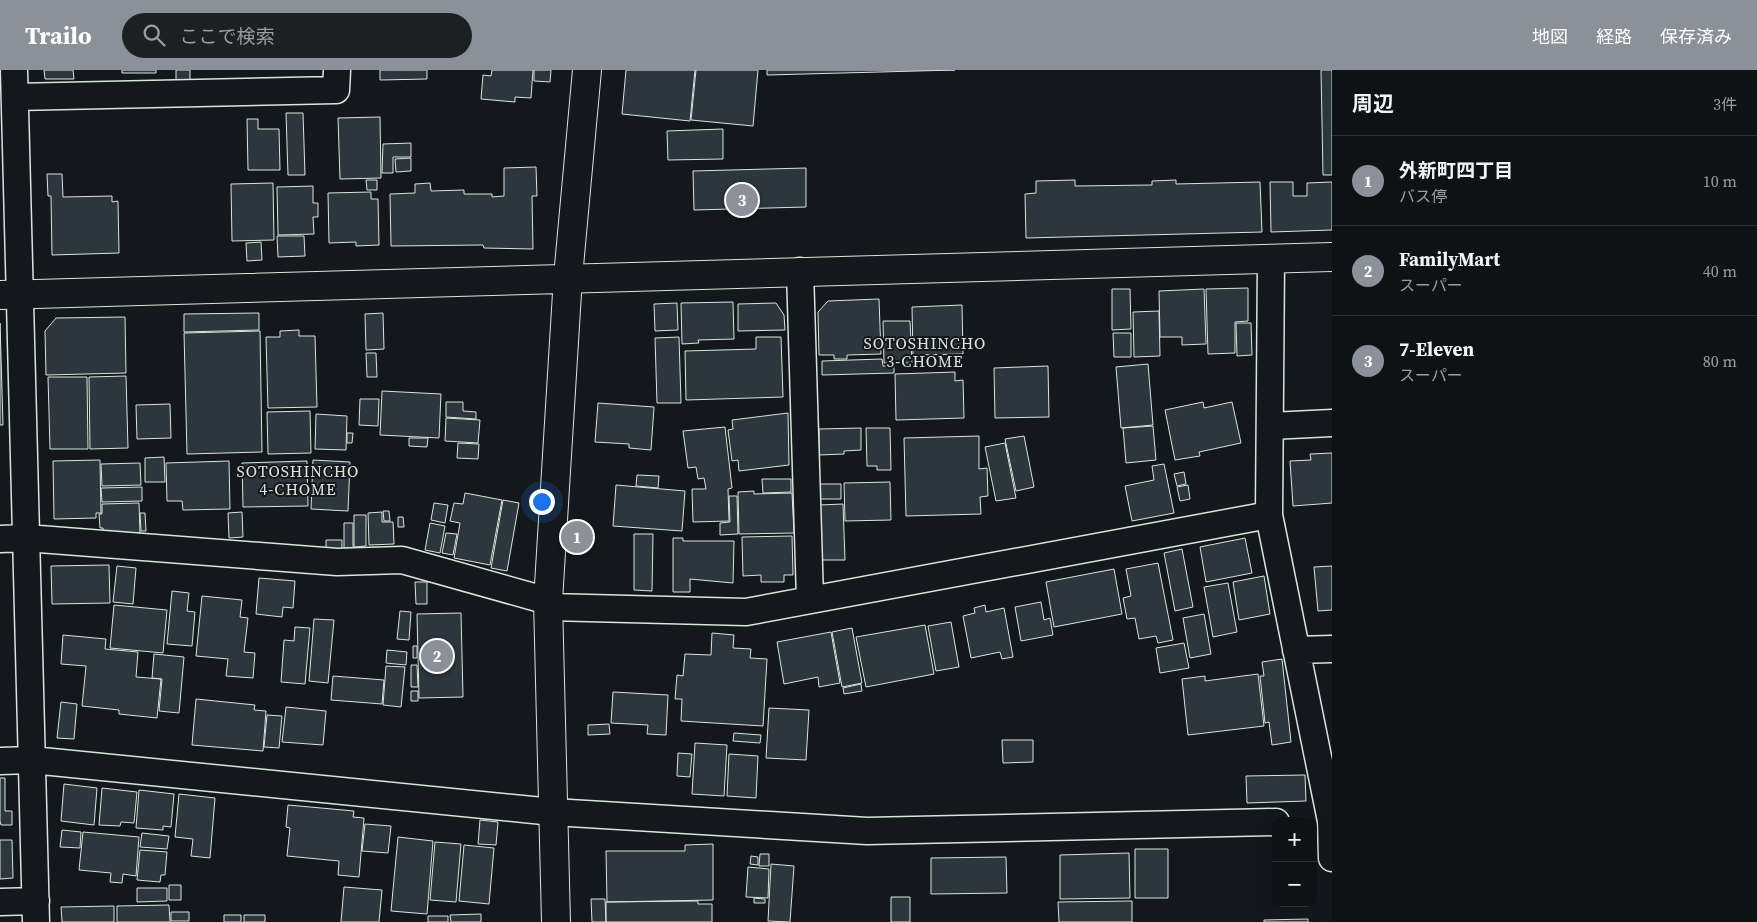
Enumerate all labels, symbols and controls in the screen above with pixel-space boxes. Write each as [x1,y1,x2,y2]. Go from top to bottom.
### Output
search box [122,13,472,58]
text: Trailo [25,19,92,52]
icon: search [140,21,168,49]
text: ここで検索 [180,23,275,49]
text: 地図 [1532,24,1568,49]
text: 経路 [1596,24,1632,49]
text: 保存済み [1660,24,1732,49]
text: 周辺 [1352,89,1394,118]
text: 3件 [1713,93,1737,115]
text: 外新町四丁目 [1399,157,1513,183]
text: 1 [1364,170,1372,192]
text: 10 m [1703,170,1737,192]
pin: 3 [726,181,758,219]
text: バス停 [1399,185,1447,207]
text: FamilyMart [1399,246,1500,272]
text: 2 [1364,260,1372,282]
text: 40 m [1703,260,1737,282]
text: スーパー [1399,274,1463,296]
district label: SOTOSHINCHO 3-CHOME [864,332,986,372]
text: 7-Eleven [1399,336,1474,362]
text: 3 [1364,350,1372,372]
text: 80 m [1703,350,1737,372]
text: スーパー [1399,364,1463,386]
district label: SOTOSHINCHO 4-CHOME [237,460,359,500]
your location [529,489,555,515]
pin: 1 [561,518,593,556]
pin: 2 [421,637,453,675]
map controls [1272,817,1317,907]
button: + [1272,817,1317,862]
button: − [1272,862,1317,907]

